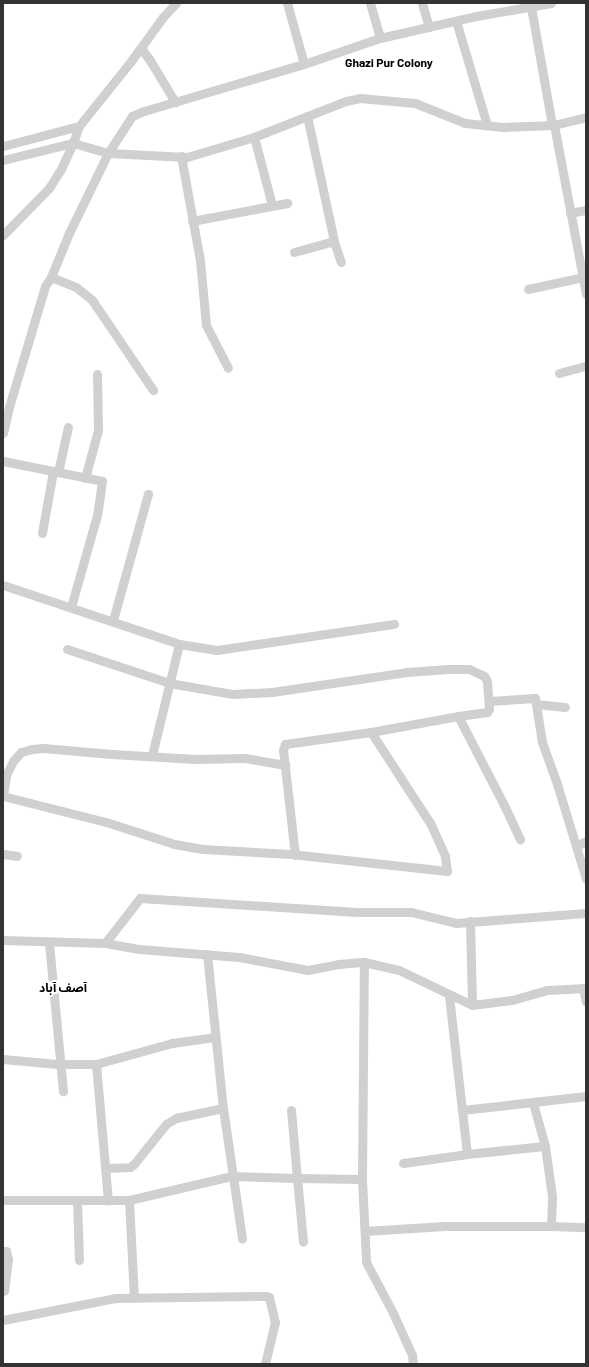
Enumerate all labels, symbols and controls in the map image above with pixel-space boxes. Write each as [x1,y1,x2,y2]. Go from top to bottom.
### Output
district label: Ghazi Pur Colony [345,56,433,70]
district label: آصف آباد [39,981,87,995]

